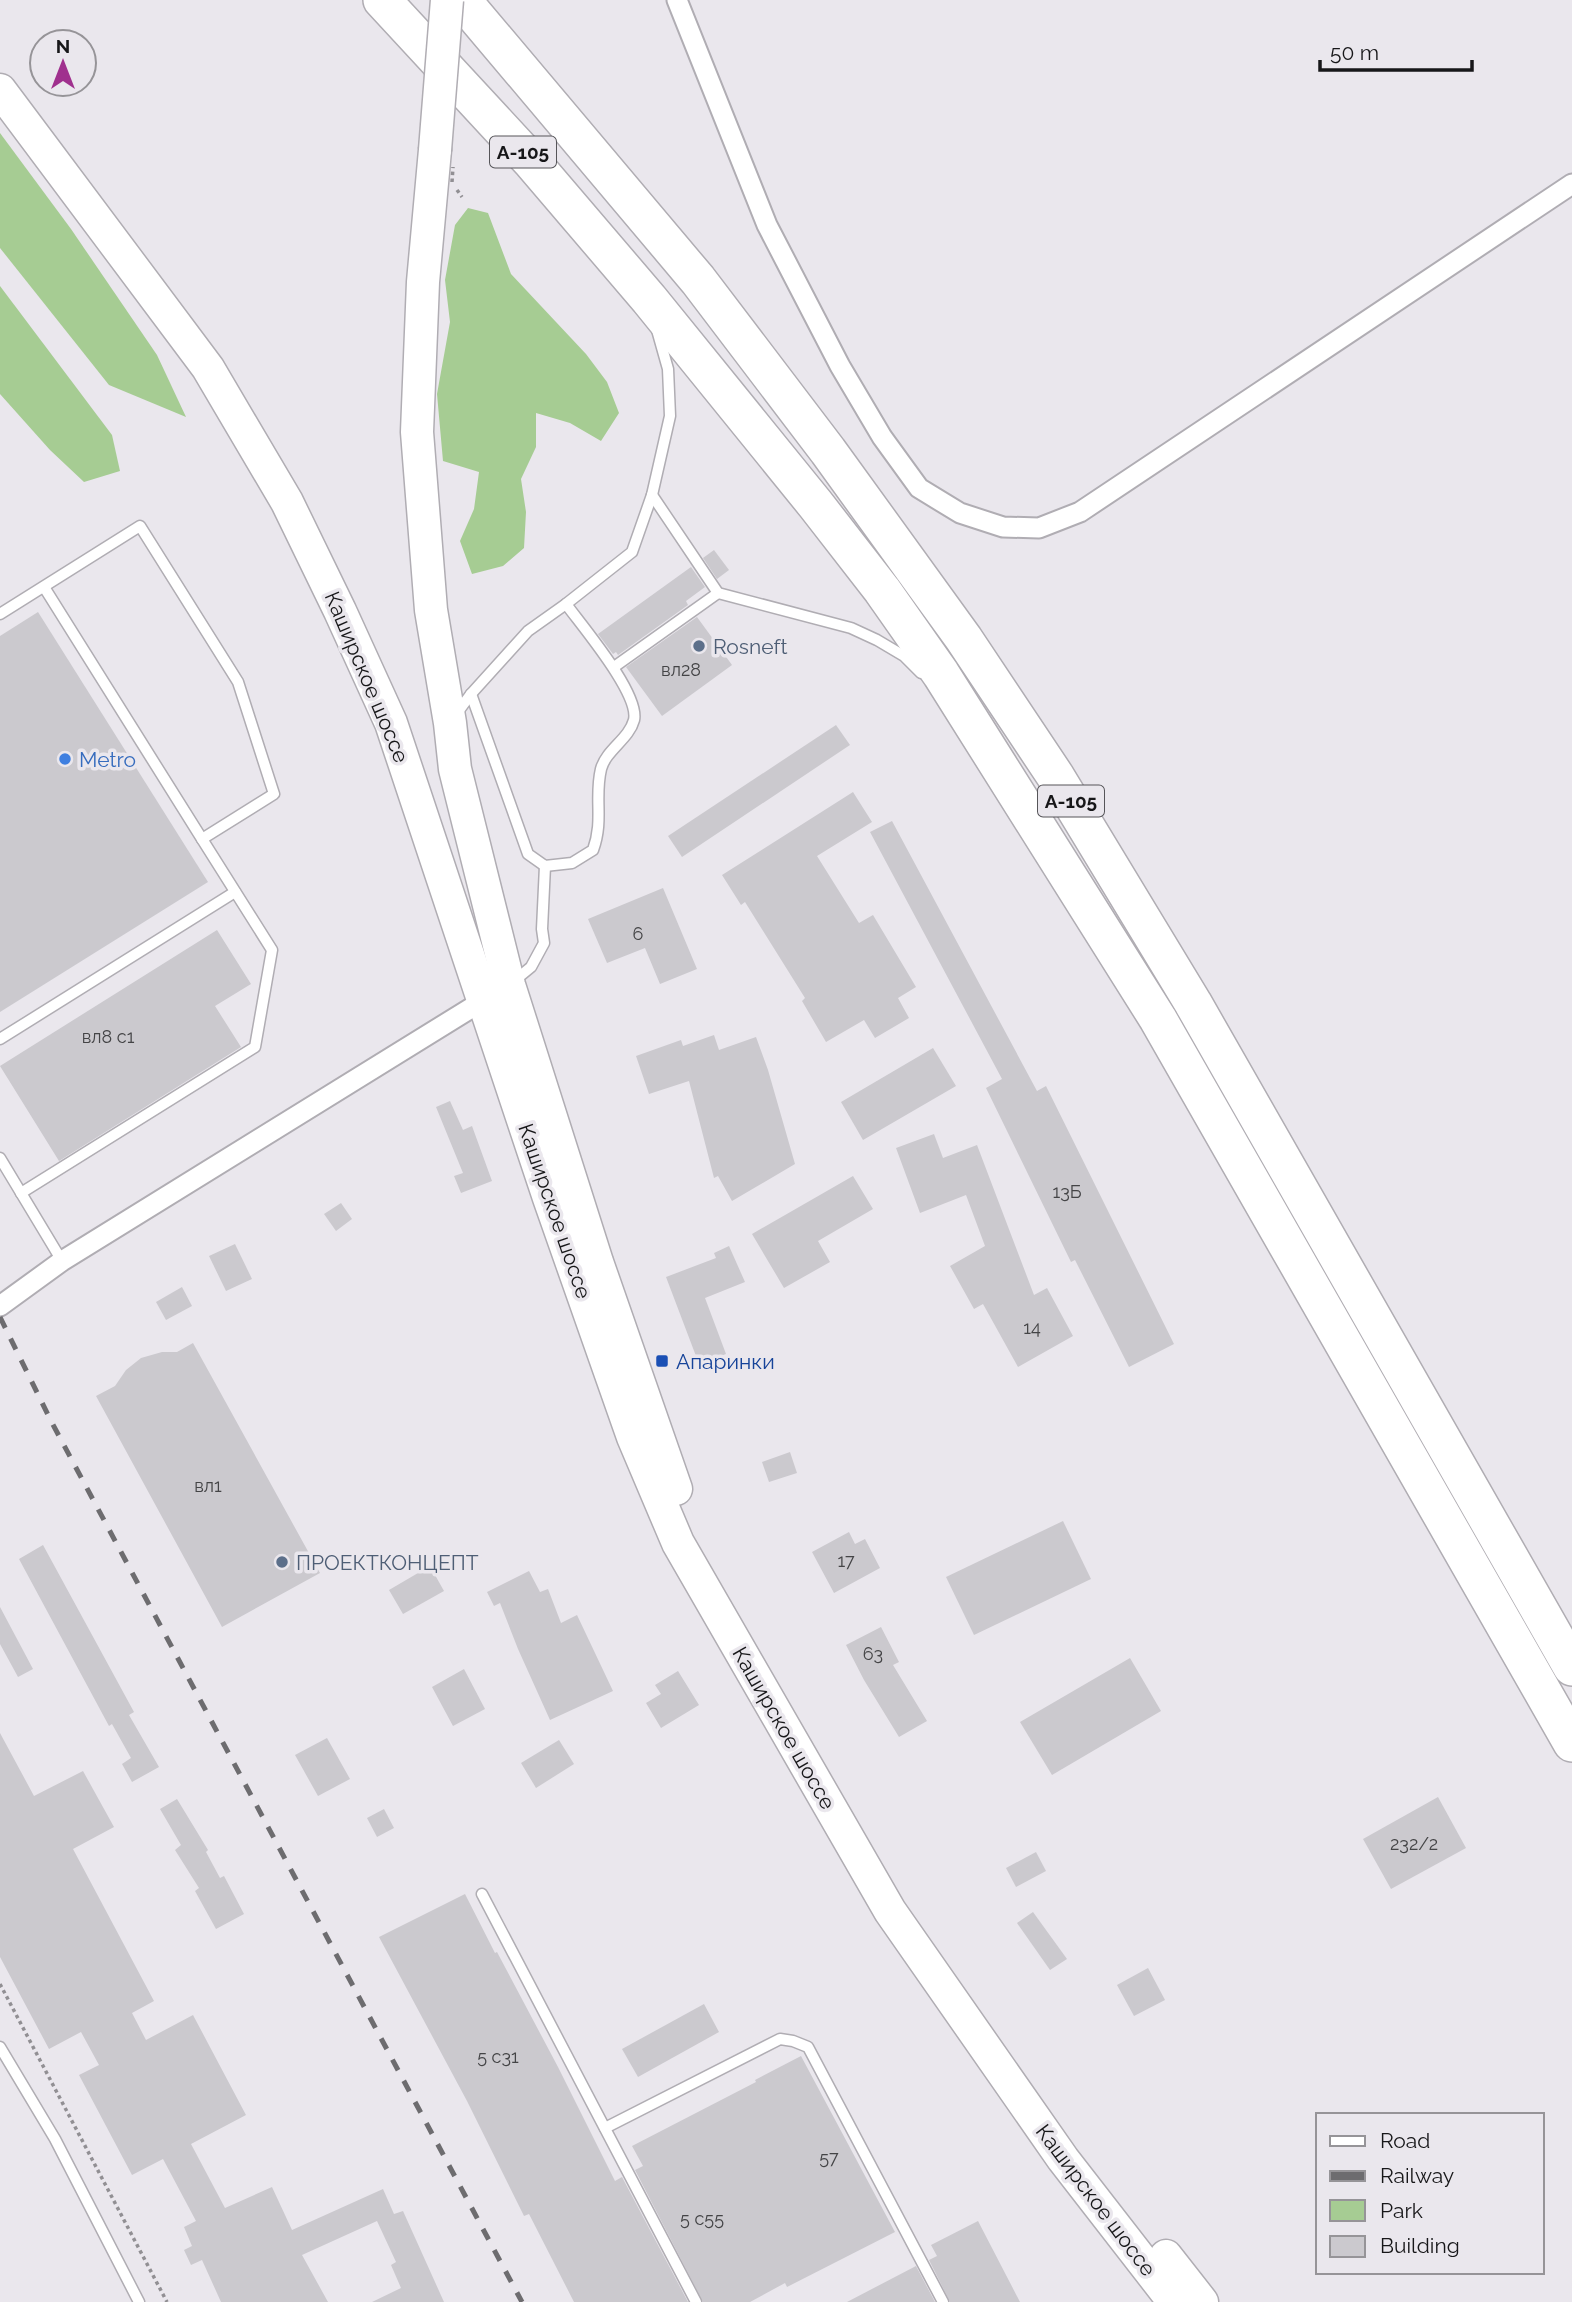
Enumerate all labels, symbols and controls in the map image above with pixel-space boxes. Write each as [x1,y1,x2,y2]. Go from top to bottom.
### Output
north arrow [28,28,98,98]
scale bar [1320,28,1472,72]
text: N [56,35,70,57]
text: 50 m [1330,40,1379,65]
road number: А-105 [490,136,556,168]
street label: Каширское шоссе [320,588,414,766]
place label: Rosneft [713,634,787,659]
marker: Rosneft [691,638,707,654]
house number: вл28 [661,659,701,680]
place label: Metro [79,747,136,772]
marker: Metro [57,751,73,767]
road number: А-105 [1038,786,1104,816]
house number: 6 [633,923,644,944]
house number: вл8 с1 [82,1026,135,1047]
street label: Каширское шоссе [513,1120,597,1302]
house number: 13Б [1052,1181,1082,1202]
house number: 14 [1023,1317,1041,1338]
place label: Апаринки [676,1349,775,1374]
marker: Апаринки [654,1353,670,1369]
house number: вл1 [194,1475,222,1496]
place label: ПРОЕКТКОНЦЕПТ [296,1550,479,1575]
house number: 17 [837,1550,855,1571]
marker: ПРОЕКТКОНЦЕПТ [274,1554,290,1570]
street label: Каширское шоссе [727,1642,841,1814]
house number: 63 [863,1643,883,1664]
house number: 232/2 [1390,1833,1438,1854]
house number: 5 с31 [477,2046,519,2067]
legend [1316,2113,1544,2274]
street label: Каширское шоссе [1031,2119,1161,2281]
text: Road [1380,2128,1430,2153]
house number: 57 [819,2147,839,2168]
text: Railway [1380,2163,1454,2188]
text: Park [1380,2198,1423,2223]
house number: 5 с55 [680,2208,724,2229]
text: Building [1380,2233,1460,2258]

